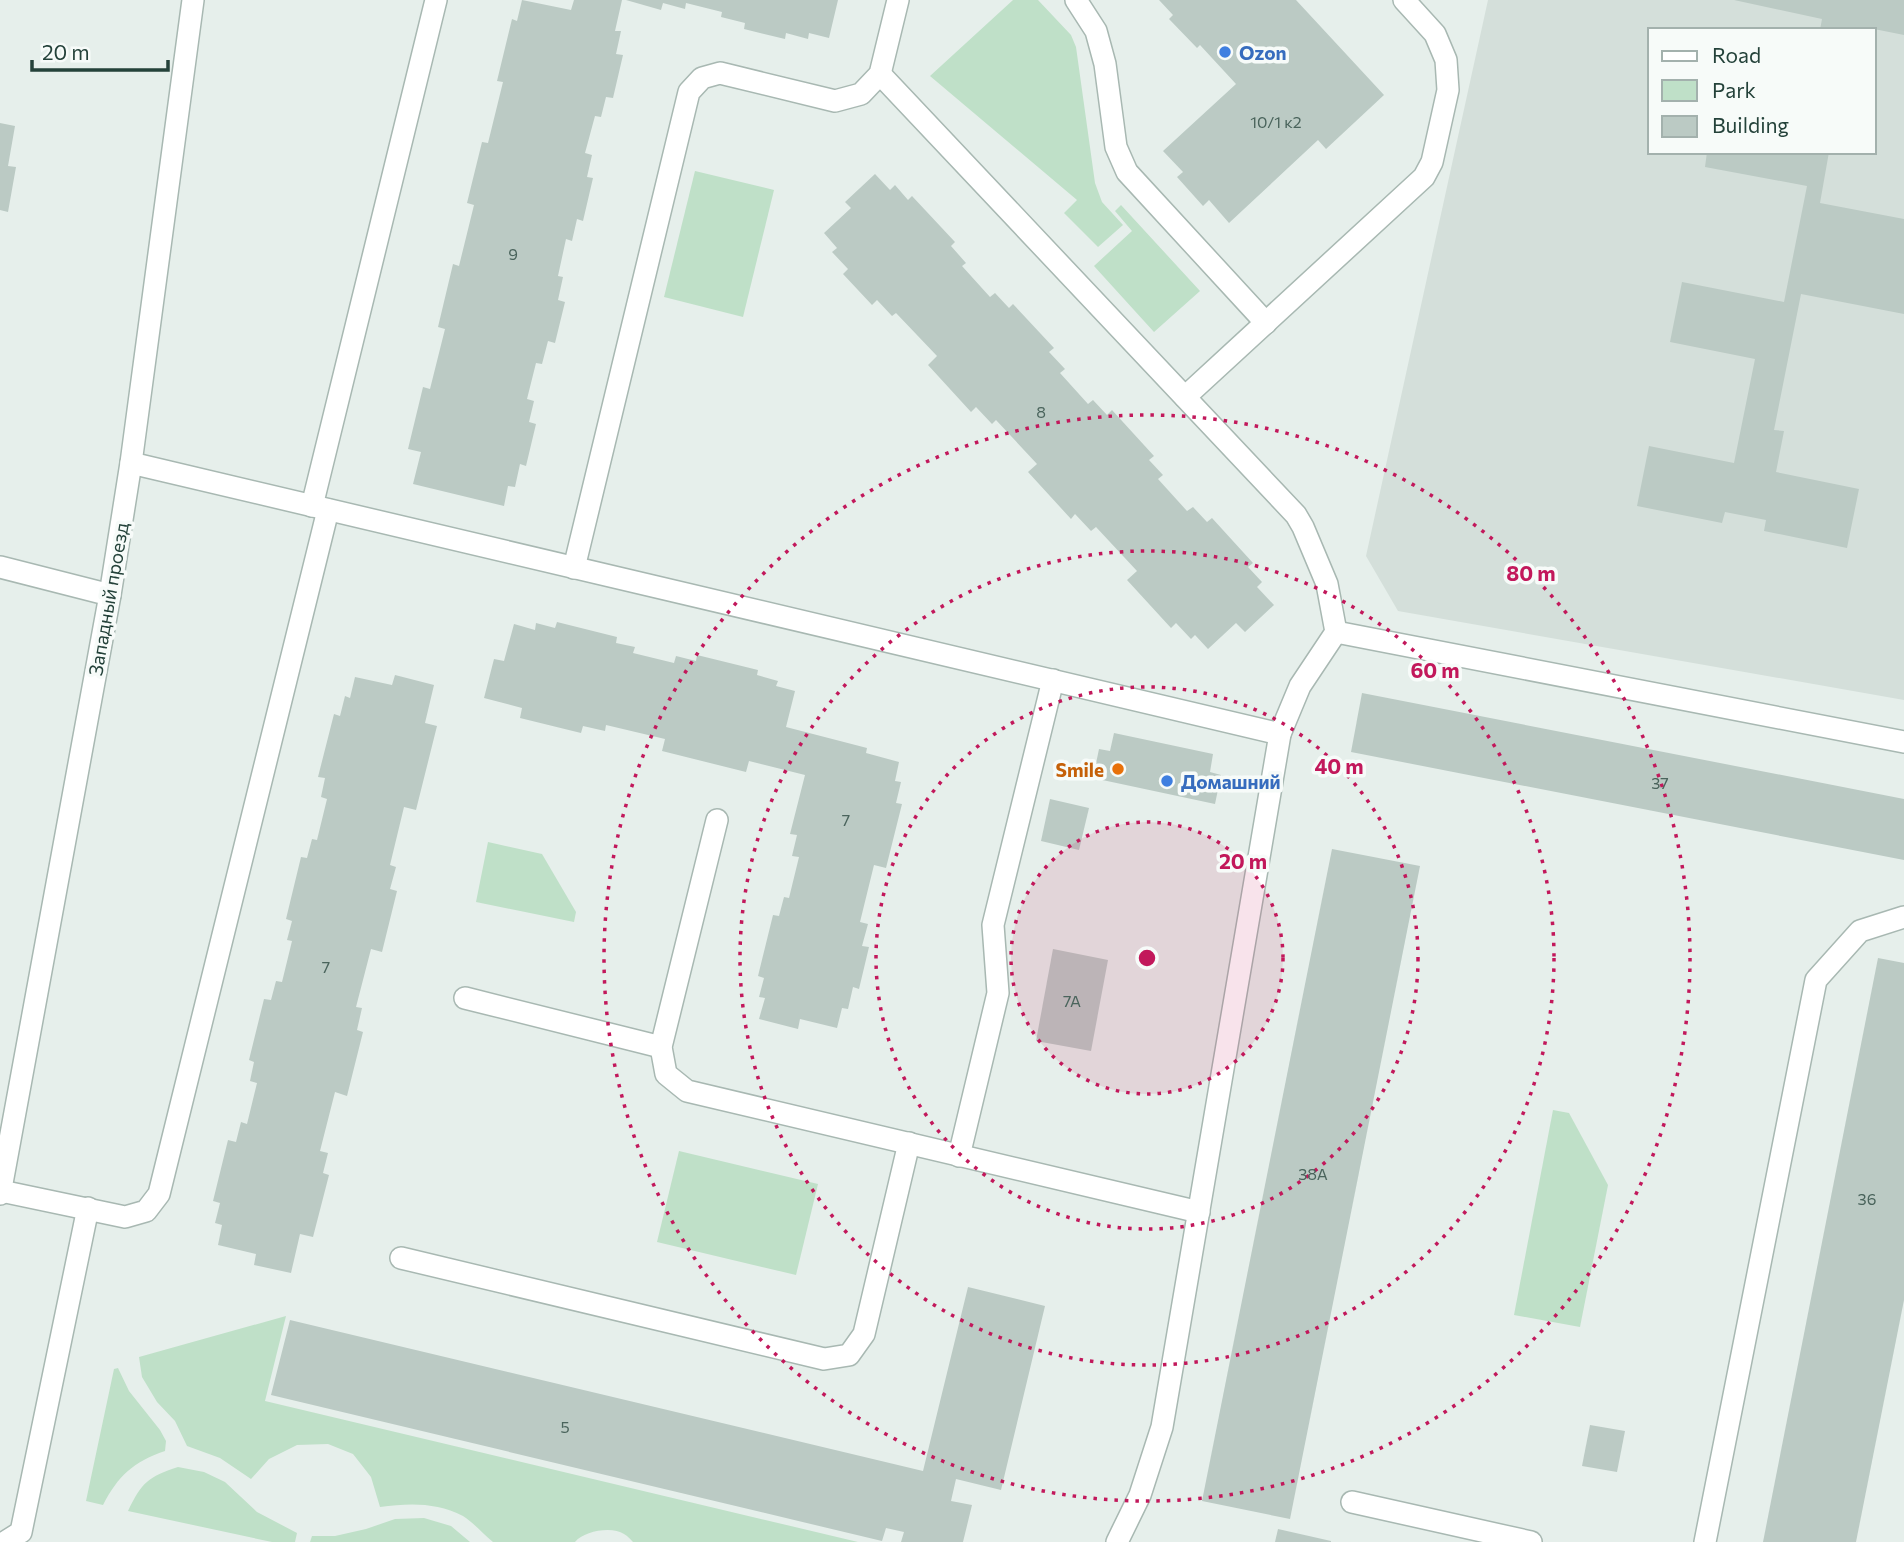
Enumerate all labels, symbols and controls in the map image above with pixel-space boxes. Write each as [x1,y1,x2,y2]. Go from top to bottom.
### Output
scale bar [32,28,168,72]
legend [1648,28,1876,154]
text: 20 m [42,39,90,64]
place label: Ozon [1239,41,1287,64]
text: Road [1712,42,1761,67]
marker: Ozon [1217,44,1233,60]
text: Park [1712,77,1756,102]
house number: 10/1 к2 [1250,112,1302,131]
text: Building [1712,112,1789,137]
house number: 9 [508,244,518,263]
house number: 8 [1036,402,1046,421]
street label: Западный проезд [83,521,133,677]
text: 80 m [1506,560,1556,585]
text: 60 m [1410,657,1460,682]
text: 40 m [1314,753,1364,778]
place label: Smile [1056,758,1104,781]
marker: Smile [1110,761,1126,777]
place label: Домашний [1181,770,1281,793]
marker: Домашний [1159,773,1175,789]
house number: 37 [1651,773,1669,792]
house number: 7 [842,810,850,829]
text: 20 m [1219,848,1267,873]
centre of rings [1135,946,1159,970]
house number: 7 [322,957,330,976]
house number: 7А [1063,991,1081,1010]
house number: 38А [1298,1164,1328,1183]
house number: 36 [1858,1189,1876,1208]
house number: 5 [560,1417,570,1436]

